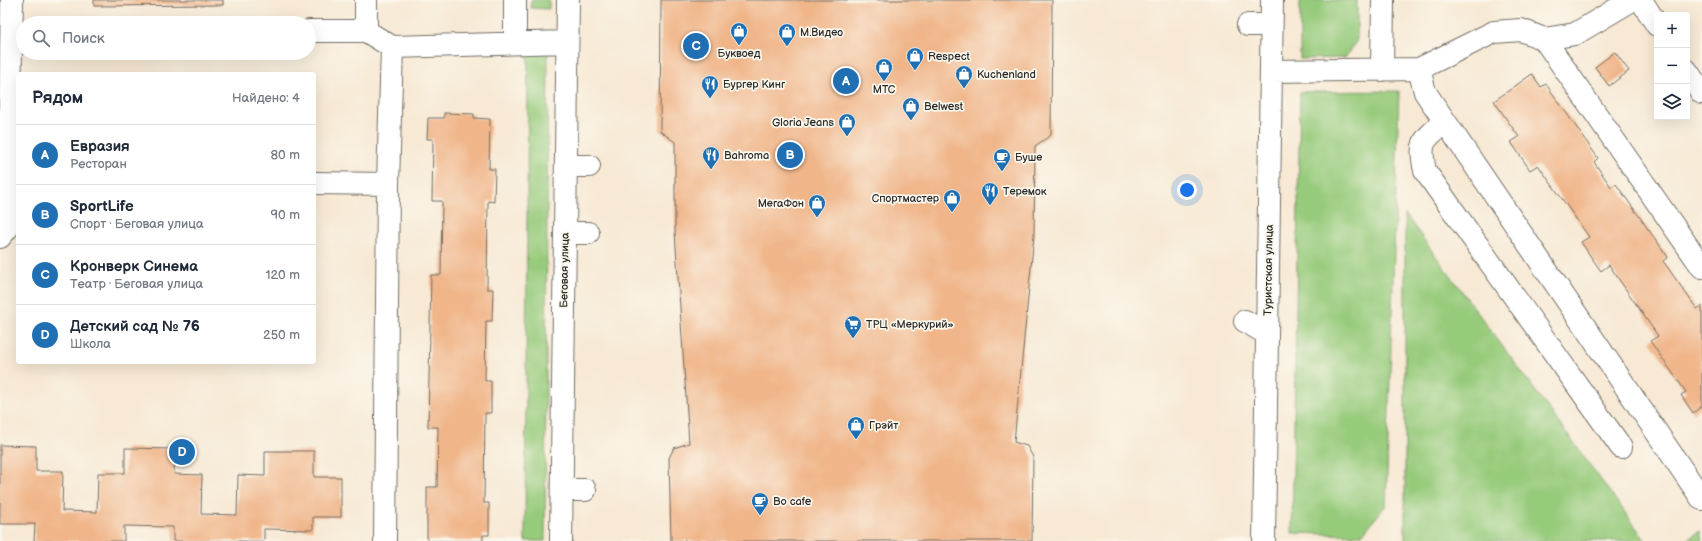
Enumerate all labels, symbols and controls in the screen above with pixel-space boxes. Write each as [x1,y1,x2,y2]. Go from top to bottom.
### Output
map controls [1654,12,1690,120]
button: + [1654,12,1690,48]
search box [16,16,316,60]
shop icon: Буквоед [729,21,749,46]
shop icon: М.Видео [777,22,797,47]
place label: М.Видео [800,26,843,39]
icon: search [30,27,52,49]
text: Поиск [62,29,105,48]
pin: C [683,31,709,61]
shop icon: Respect [905,46,925,71]
place label: Буквоед [718,47,761,60]
button: − [1654,48,1690,84]
place label: Respect [928,50,971,63]
shop icon: МТС [874,57,894,82]
shop icon: Kuchenland [954,64,974,89]
pin: A [833,66,859,96]
place label: Kuchenland [977,68,1036,81]
restaurant icon: Бургер Кинг [700,74,720,99]
place label: Бургер Кинг [723,78,786,91]
place label: МТС [873,83,896,96]
button: layers [1654,84,1690,120]
text: Рядом [32,88,83,108]
text: Найдено: 4 [232,90,300,106]
shop icon: Belwest [901,96,921,121]
place label: Belwest [924,100,964,113]
shop icon: Gloria Jeans [837,112,857,137]
place label: Gloria Jeans [772,116,835,129]
text: Евразия [70,137,130,156]
pin: B [777,140,803,170]
restaurant icon: Bahroma [701,145,721,170]
text: A [41,147,49,163]
text: 80 m [271,147,300,163]
cafe icon: Буше [992,147,1012,172]
place label: Bahroma [724,149,769,162]
place label: Буше [1015,151,1042,164]
text: Ресторан [70,156,127,172]
your location [1177,180,1197,200]
restaurant icon: Теремок [980,181,1000,206]
place label: Теремок [1003,185,1047,198]
shop icon: Спортмастер [942,188,962,213]
place label: Спортмастер [872,192,940,205]
shop icon: МегаФон [807,193,827,218]
text: SportLife [70,197,134,216]
place label: МегаФон [758,197,804,210]
text: B [40,207,50,223]
text: 90 m [271,207,300,223]
text: Спорт · Беговая улица [70,216,204,232]
street label: Туристская улица [1261,224,1276,316]
street label: Беговая улица [557,232,572,308]
text: Кронверк Синема [70,257,198,276]
text: C [40,267,50,283]
text: 120 m [265,267,300,283]
text: Театр · Беговая улица [70,276,203,292]
supermarket icon: ТРЦ «Меркурий» [843,314,863,339]
text: Детский сад № 76 [70,317,200,336]
place label: ТРЦ «Меркурий» [866,318,954,331]
text: D [40,327,50,343]
text: 250 m [263,327,300,343]
text: Школа [70,336,111,352]
shop icon: Грэйт [846,415,866,440]
place label: Грэйт [869,419,898,432]
pin: D [169,437,195,467]
cafe icon: Bo cafe [750,491,770,516]
place label: Bo cafe [773,495,812,508]

